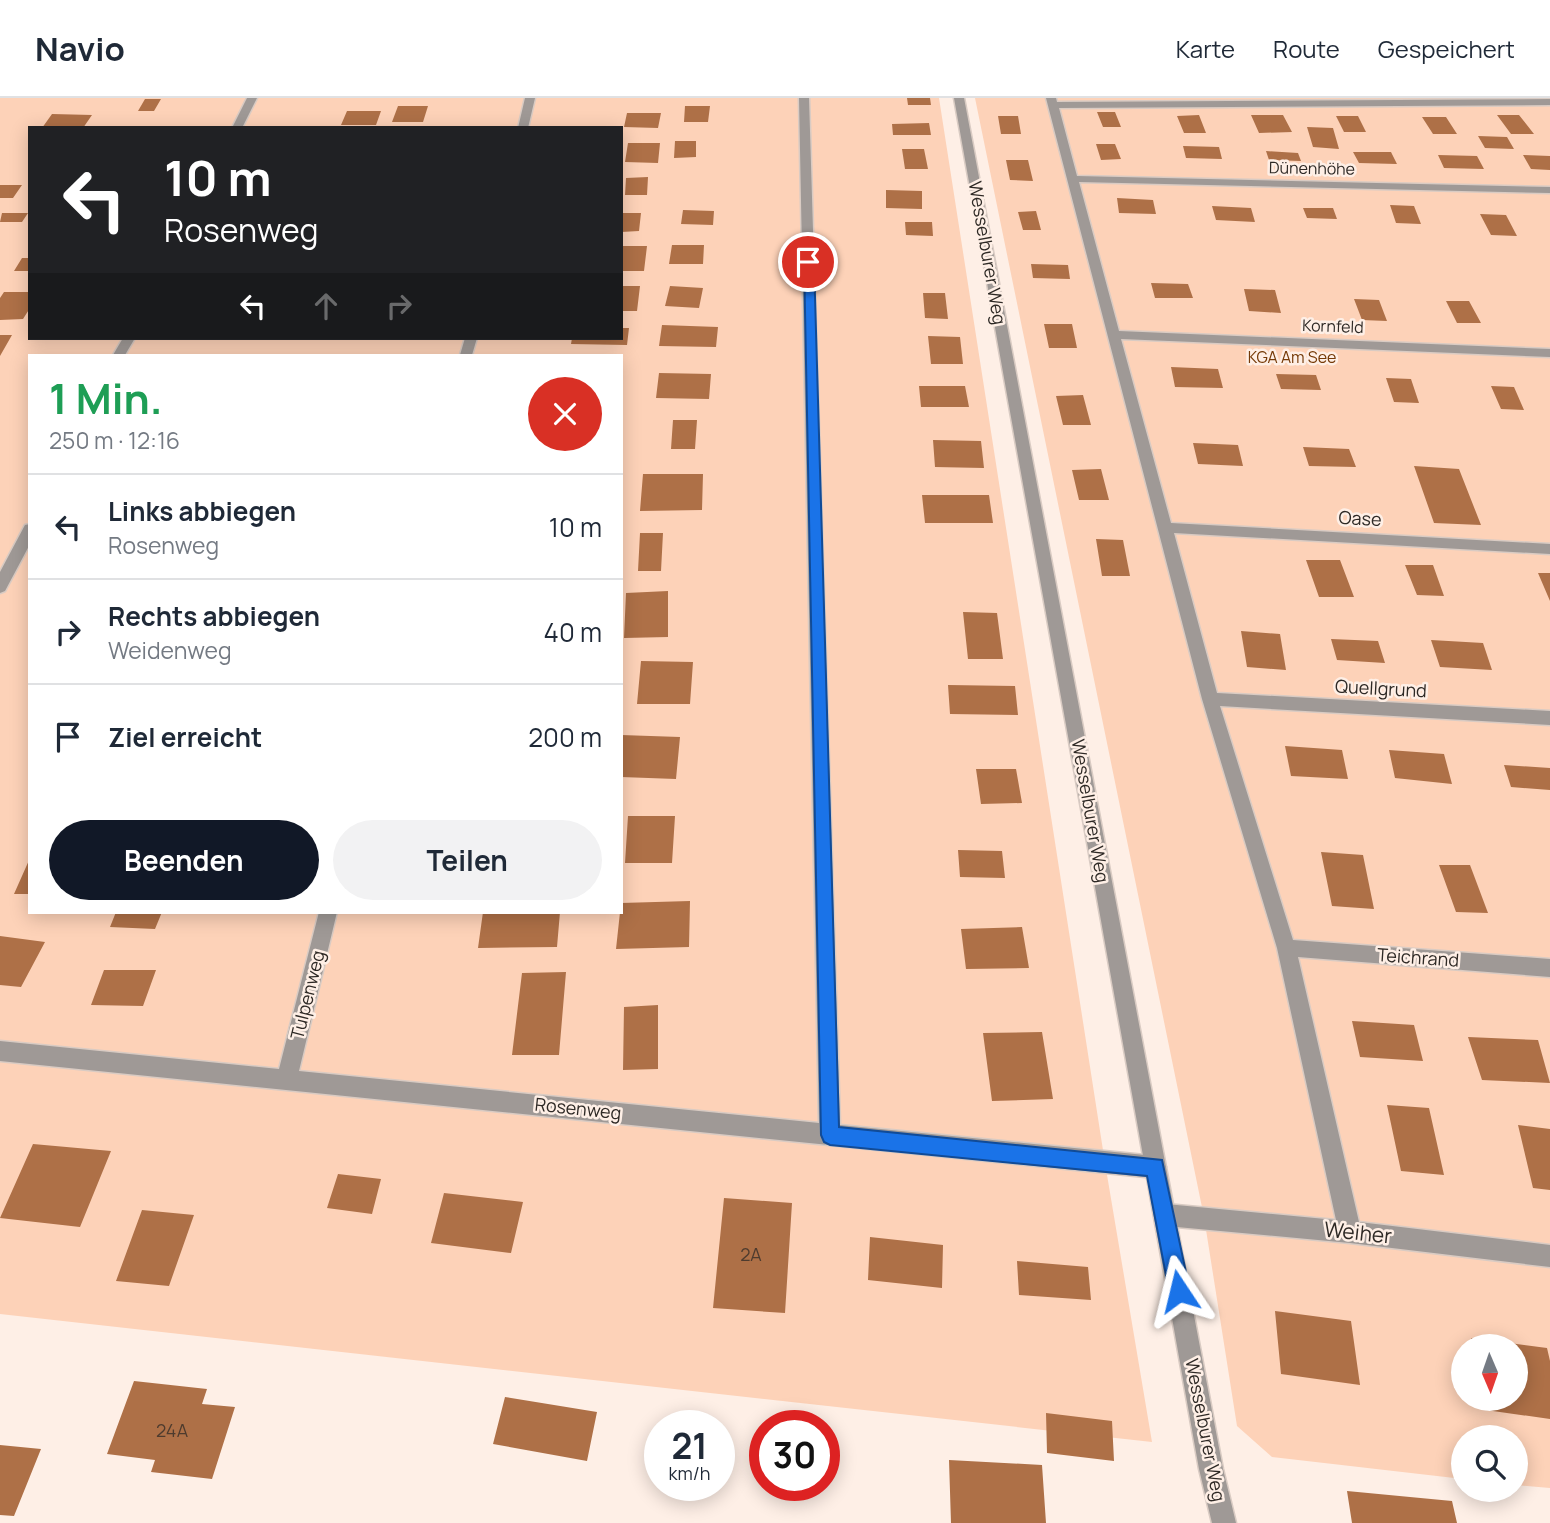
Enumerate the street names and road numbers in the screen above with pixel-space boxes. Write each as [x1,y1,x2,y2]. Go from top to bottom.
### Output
street label: Dünenhöhe [1269,156,1355,180]
street label: Wesselburer Weg [964,179,1012,326]
street label: Kornfeld [1302,314,1364,338]
street label: Oase [1338,505,1382,531]
street label: Quellgrund [1335,674,1428,702]
street label: Wesselburer Weg [1067,737,1115,884]
street label: Teichrand [1376,942,1460,972]
street label: Tulpenweg [284,948,330,1042]
street label: Rosenweg [534,1092,623,1124]
street label: Weiher [1323,1215,1394,1250]
street label: Wesselburer Weg [1180,1356,1232,1503]

